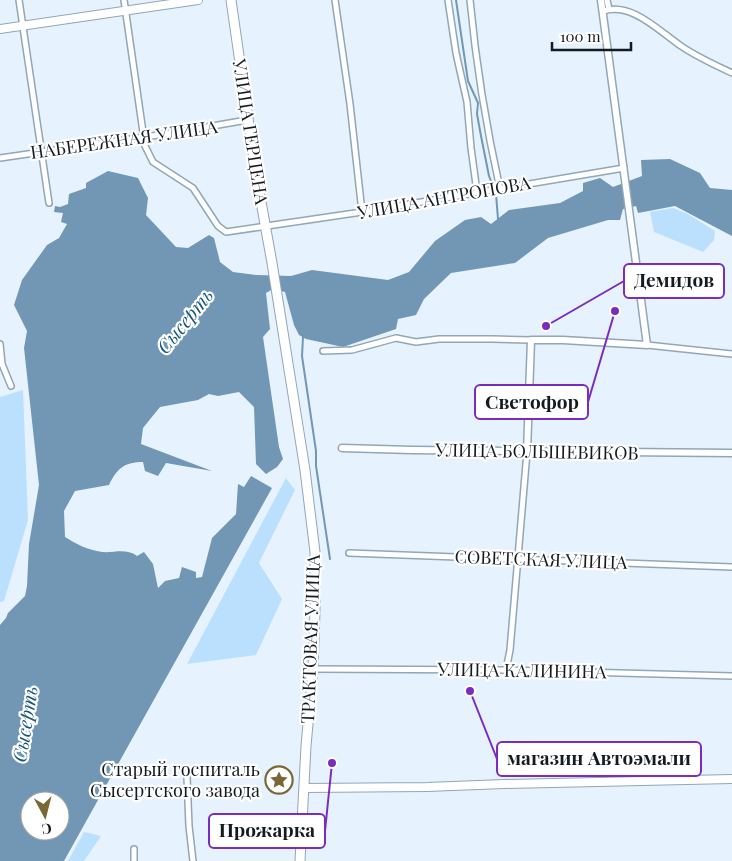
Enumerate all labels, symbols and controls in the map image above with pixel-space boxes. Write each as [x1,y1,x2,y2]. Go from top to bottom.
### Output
scale bar [552,20,631,52]
text: 100 m [560,26,601,46]
street label: УЛИЦА ГЕРЦЕНА [227,56,274,207]
street label: НАБЕРЕЖНАЯ УЛИЦА [29,114,220,164]
street label: УЛИЦА АНТРОПОВА [354,170,533,224]
callout: Демидов [624,264,724,298]
text: Демидов [634,266,714,292]
water label: Сысерть [150,282,218,358]
callout: Светофор [475,385,588,419]
text: Светофор [485,388,579,414]
street label: УЛИЦА БОЛЬШЕВИКОВ [434,437,639,465]
street label: СОВЕТСКАЯ УЛИЦА [454,544,628,574]
street label: ТРАКТОВАЯ УЛИЦА [295,553,325,724]
street label: УЛИЦА КАЛИНИНА [436,657,607,683]
water label: Сысерть [5,684,43,764]
callout: магазин Автоэмали [497,742,701,776]
text: магазин Автоэмали [507,744,691,770]
place label: Старый госпиталь Сысертского завода [90,757,260,802]
place icon: Старый госпиталь Сысертского завода [264,765,294,795]
north arrow [20,791,70,841]
callout: Прожарка [209,814,325,848]
text: Прожарка [219,816,315,842]
text: С [40,819,53,839]

